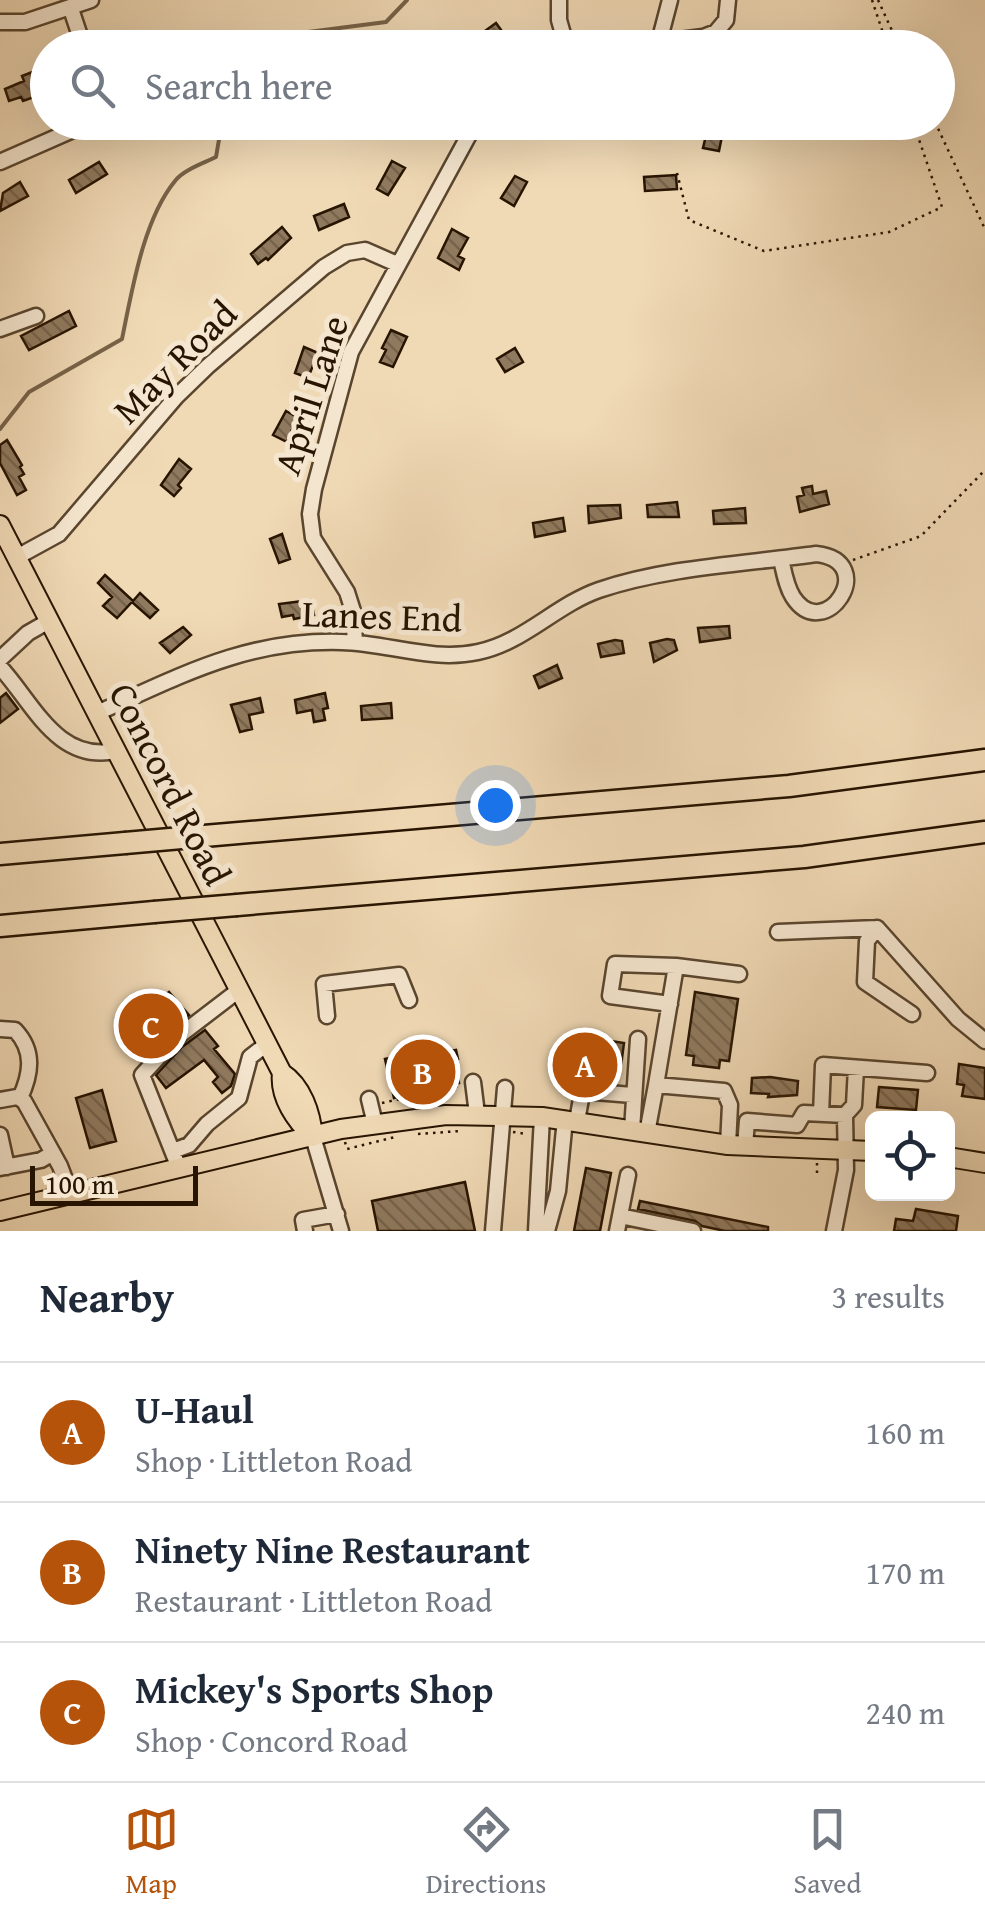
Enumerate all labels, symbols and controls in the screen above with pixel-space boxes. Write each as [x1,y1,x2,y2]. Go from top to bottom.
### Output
search box [30,30,955,140]
text: Search here [145,57,333,113]
icon: search [65,58,120,113]
street label: May Road [99,286,250,436]
street label: April Lane [258,308,362,482]
street label: Lanes End [301,584,464,646]
street label: Concord Road [96,672,246,895]
your location [470,780,521,831]
pin: C [118,988,184,1064]
pin: A [552,1028,618,1102]
pin: B [390,1034,456,1110]
map controls [865,1111,955,1201]
button: locate [865,1111,955,1201]
scale bar [30,1161,198,1206]
text: 100 m [45,1163,114,1204]
text: Nearby [40,1266,174,1327]
text: 3 results [832,1273,945,1320]
text: U-Haul [135,1381,254,1437]
text: A [62,1409,83,1456]
text: 160 m [866,1409,945,1456]
text: Shop · Littleton Road [135,1437,412,1484]
text: Ninety Nine Restaurant [135,1521,530,1577]
text: B [63,1549,82,1596]
text: 170 m [866,1549,945,1596]
text: Restaurant · Littleton Road [135,1577,492,1624]
text: Mickey's Sports Shop [135,1661,493,1717]
text: C [63,1689,82,1736]
text: 240 m [866,1689,945,1736]
text: Shop · Concord Road [135,1717,408,1764]
tab: Map [124,1802,179,1903]
tab: Directions [426,1802,546,1903]
tab: Saved [794,1802,861,1903]

